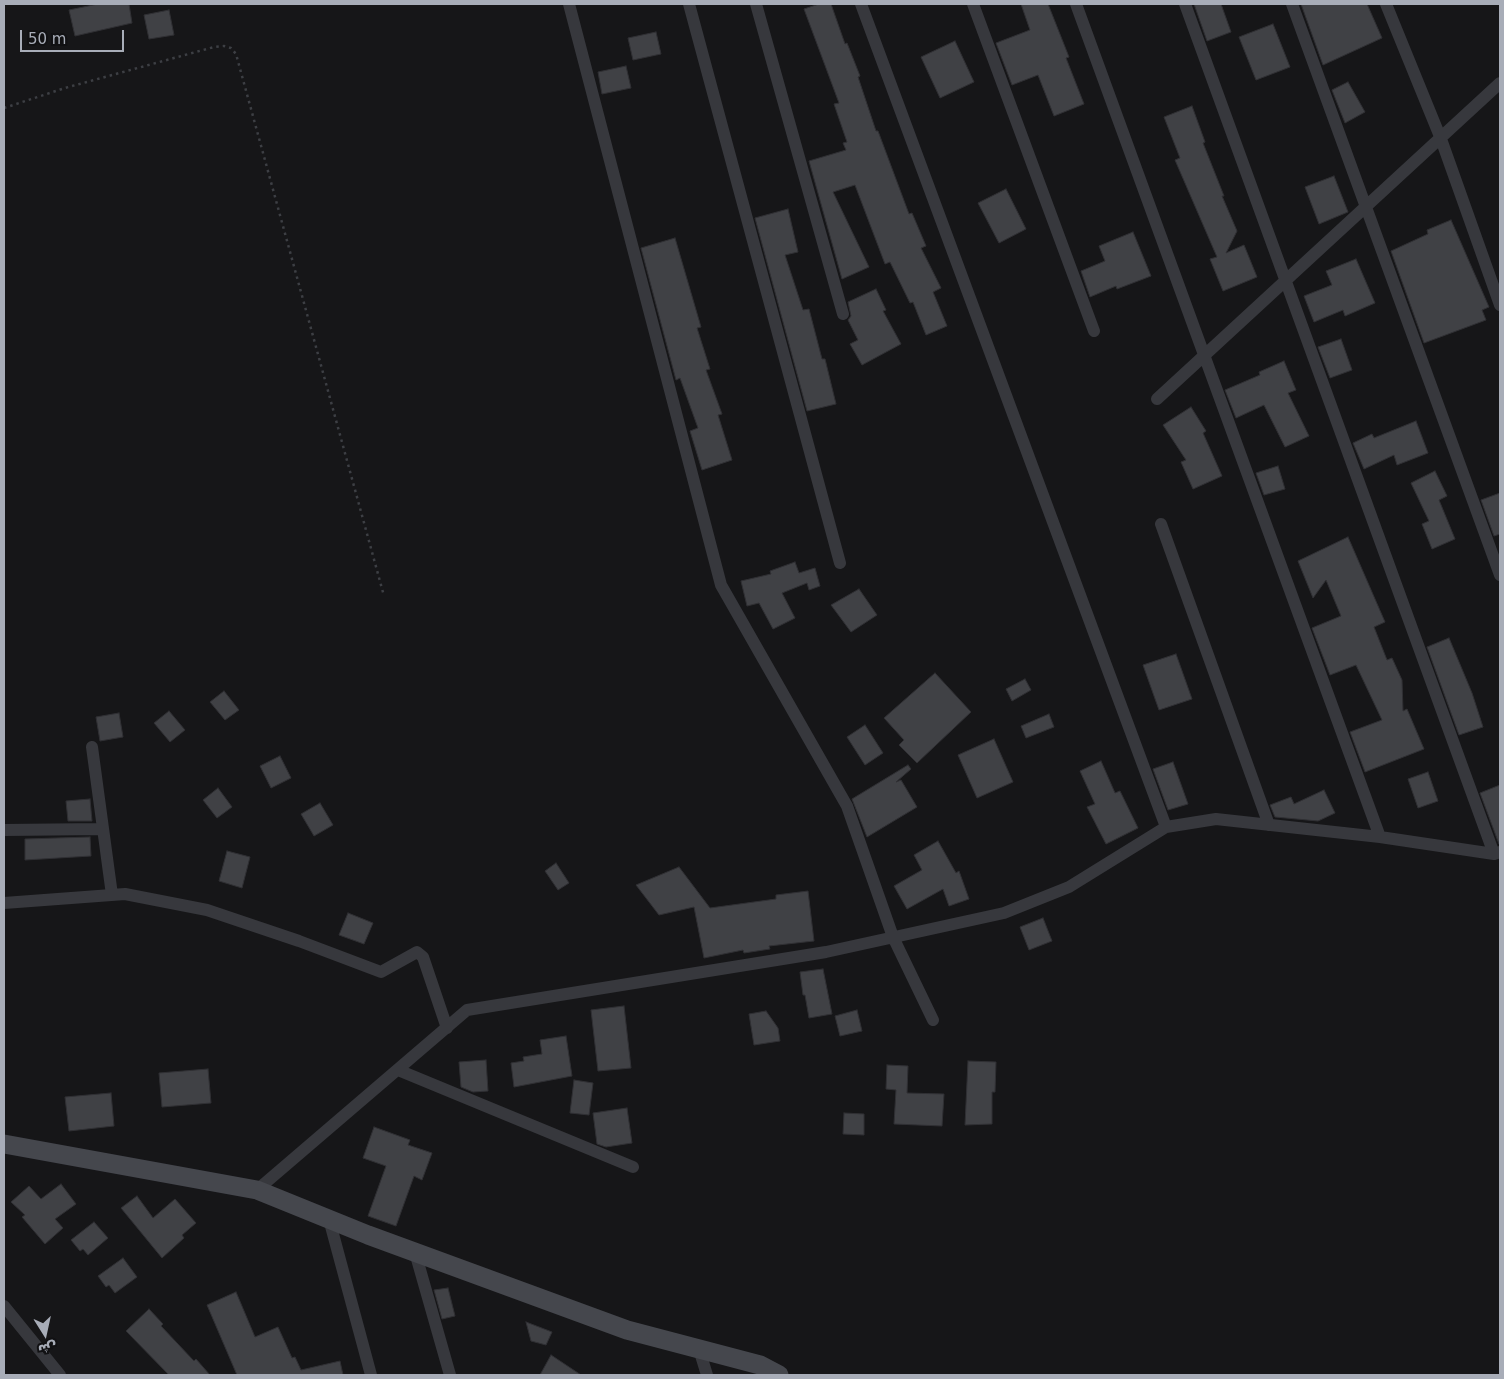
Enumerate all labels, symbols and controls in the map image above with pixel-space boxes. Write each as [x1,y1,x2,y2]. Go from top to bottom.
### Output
scale bar [22,20,126,52]
text: 50 m [28,30,66,48]
north arrow [20,1309,70,1359]
text: ش [37,1339,59,1358]

